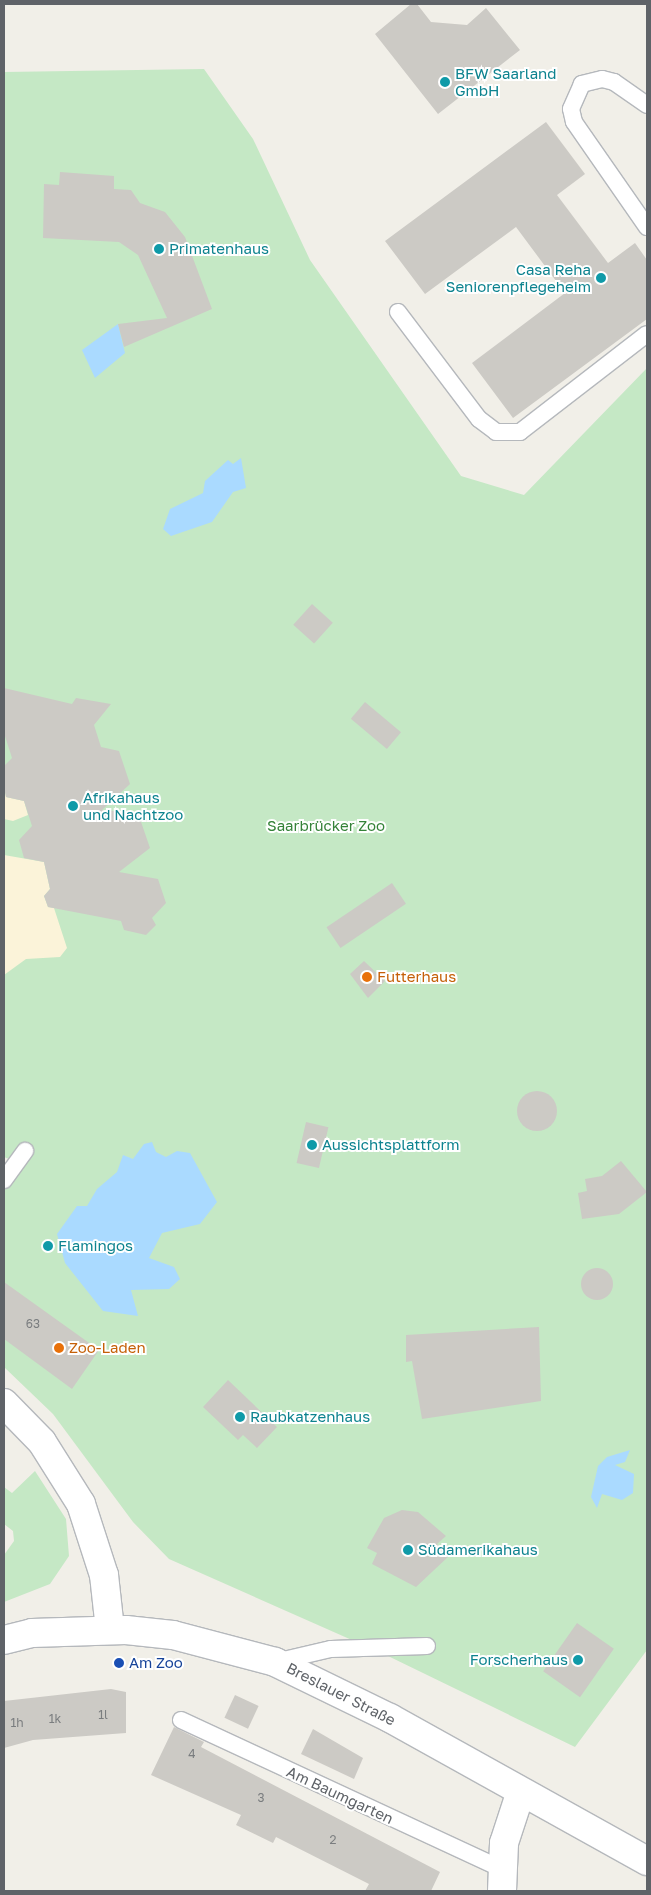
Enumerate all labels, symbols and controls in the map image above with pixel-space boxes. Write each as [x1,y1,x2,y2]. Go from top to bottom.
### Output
place label: BFW Saarland GmbH [455,64,557,99]
marker: BFW Saarland GmbH [439,76,451,88]
place label: Primatenhaus [169,240,269,258]
marker: Primatenhaus [153,243,165,255]
place label: Casa Reha Seniorenpflegeheim [446,260,591,295]
marker: Casa Reha Seniorenpflegeheim [595,272,607,284]
place label: Afrikahaus und Nachtzoo [83,788,183,823]
marker: Afrikahaus und Nachtzoo [67,800,79,812]
park label: Saarbrücker Zoo [267,817,385,835]
place label: Futterhaus [377,968,456,986]
marker: Futterhaus [361,971,373,983]
place label: Aussichtsplattform [322,1136,460,1154]
marker: Aussichtsplattform [306,1139,318,1151]
place label: Flamingos [58,1237,133,1255]
marker: Flamingos [42,1240,54,1252]
house number: 63 [26,1317,40,1331]
place label: Zoo-Laden [69,1339,146,1357]
marker: Zoo-Laden [53,1342,65,1354]
place label: Raubkatzenhaus [250,1408,370,1426]
marker: Raubkatzenhaus [234,1411,246,1423]
place label: Südamerikahaus [418,1541,538,1559]
marker: Südamerikahaus [402,1544,414,1556]
place label: Forscherhaus [470,1651,568,1669]
place label: Am Zoo [129,1654,183,1672]
marker: Forscherhaus [572,1654,584,1666]
marker: Am Zoo [113,1657,125,1669]
street label: Breslauer Straße [283,1659,399,1729]
house number: 1l [98,1708,108,1722]
house number: 1k [49,1712,61,1726]
house number: 1h [10,1716,24,1730]
house number: 4 [188,1747,196,1761]
street label: Am Baumgarten [284,1762,396,1828]
house number: 3 [257,1791,265,1805]
house number: 2 [330,1833,336,1847]

